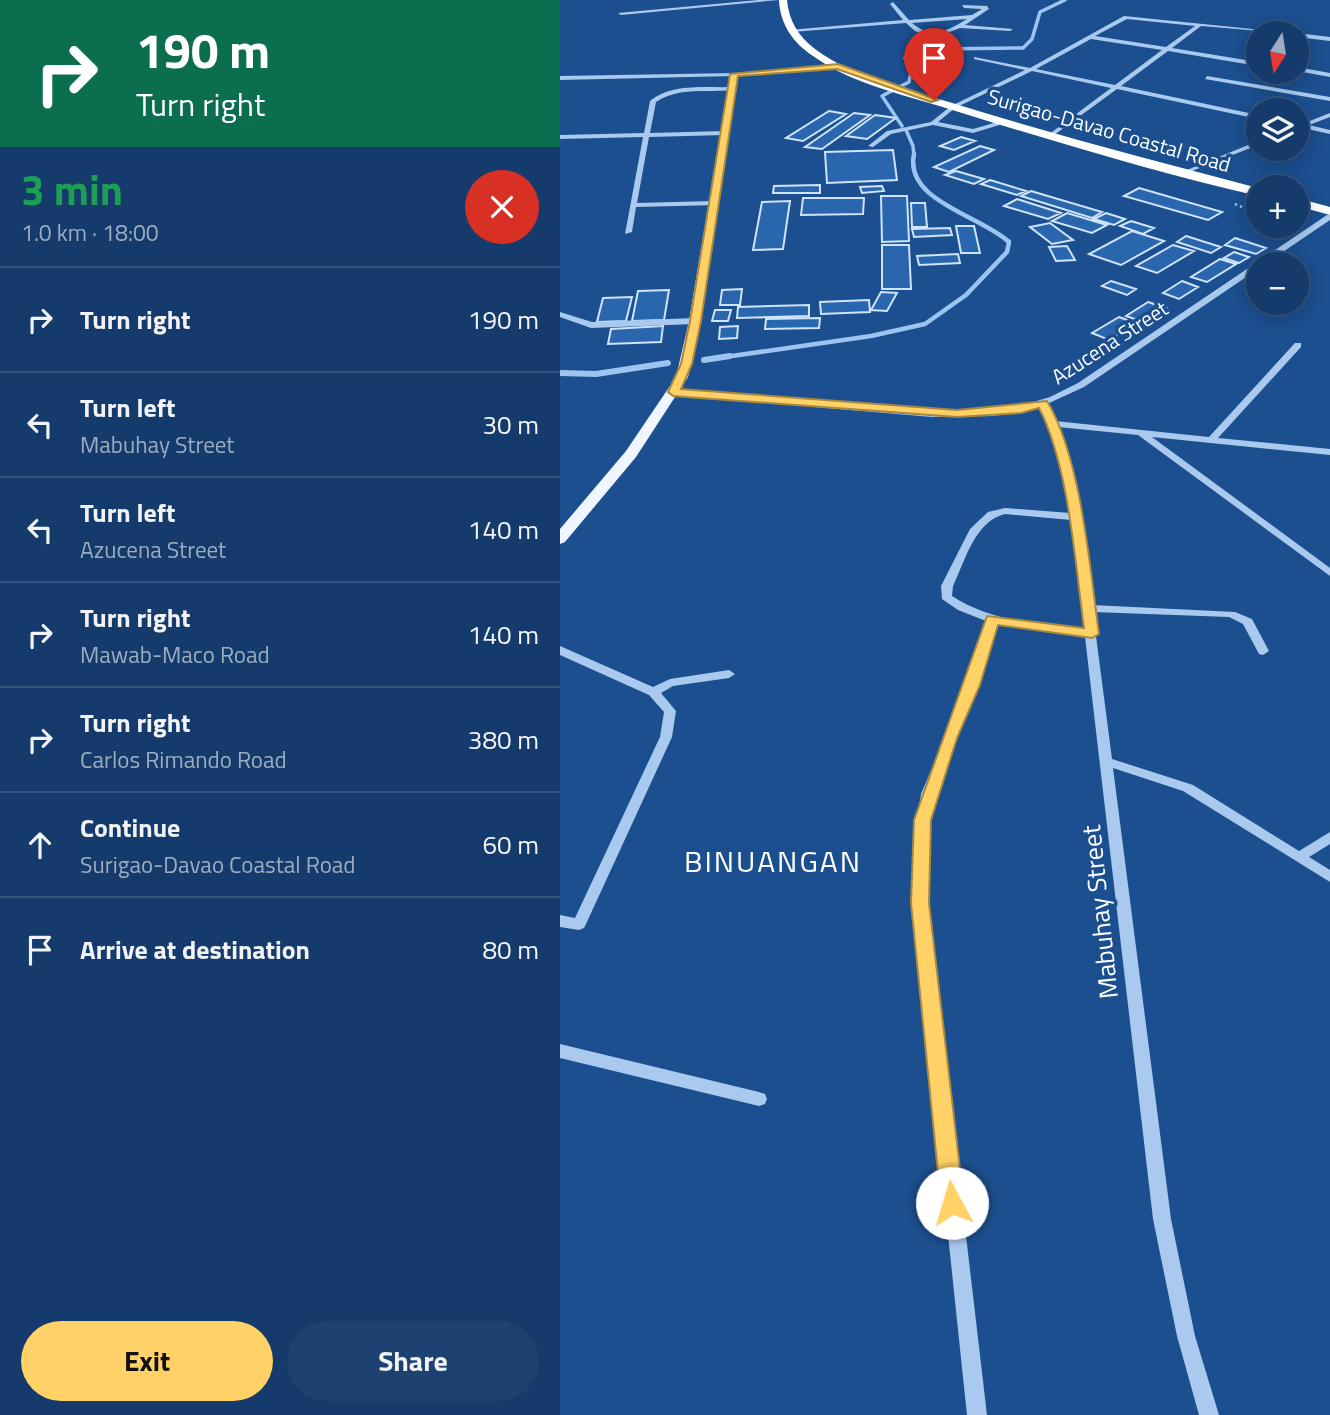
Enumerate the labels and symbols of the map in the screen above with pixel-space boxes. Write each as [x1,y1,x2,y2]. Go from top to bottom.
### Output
north arrow [1246,21,1309,84]
pin [904,28,964,100]
street label: Surigao-Davao Coastal Road [984,80,1235,180]
street label: Azucena Street [1045,292,1175,392]
street label: Mabuhay Street [1071,823,1128,1001]
district label: BINUANGAN [684,838,862,884]
position arrow [915,1166,989,1240]

